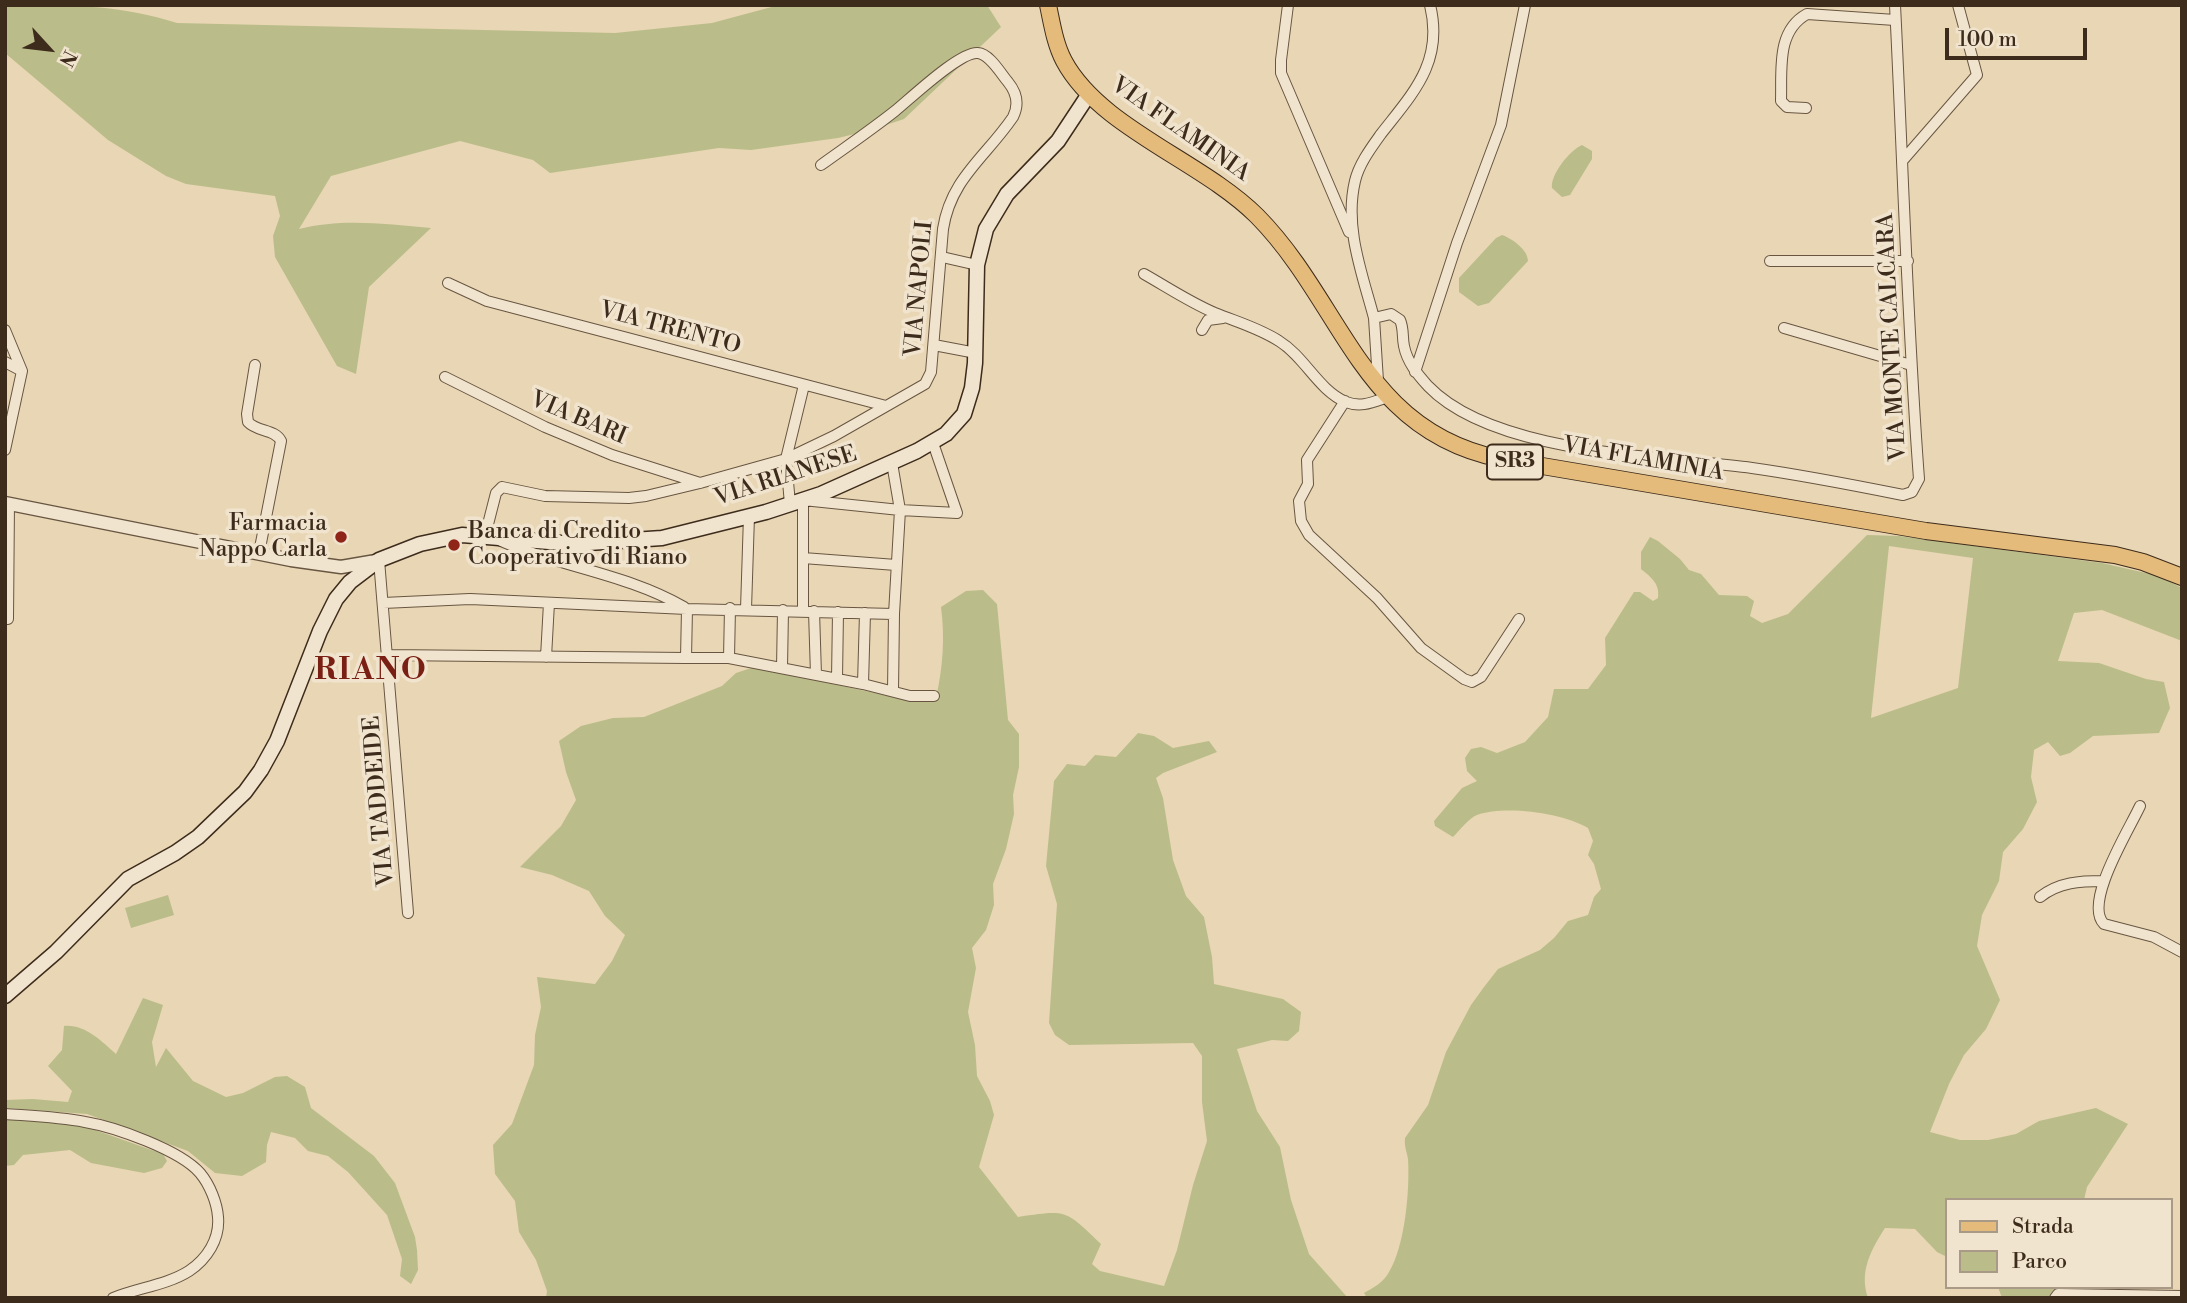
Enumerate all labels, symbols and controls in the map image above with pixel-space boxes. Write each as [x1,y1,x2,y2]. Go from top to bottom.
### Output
north arrow [14,14,84,84]
scale bar [1949,14,2091,58]
text: 100 m [1958,27,2017,53]
text: N [54,46,82,71]
street label: VIA FLAMINIA [1105,72,1255,188]
street label: VIA MONTE CALCARA [1873,212,1913,462]
street label: VIA NAPOLI [900,220,940,358]
street label: VIA TRENTO [596,297,744,361]
street label: VIA BARI [526,386,630,452]
street label: VIA FLAMINIA [1560,432,1726,488]
street label: VIA RIANESE [711,441,861,513]
road number: SR3 [1487,444,1543,480]
place label: Farmacia Nappo Carla [199,510,327,564]
place label: Banca di Credito Cooperativo di Riano [468,518,687,572]
marker: Farmacia Nappo Carla [333,529,349,545]
marker: Banca di Credito Cooperativo di Riano [446,537,462,553]
district label: RIANO [315,654,427,690]
street label: VIA TADDEIDE [359,715,401,887]
legend [1946,1198,2173,1289]
text: Strada [2012,1214,2074,1240]
text: Parco [2012,1249,2067,1275]

